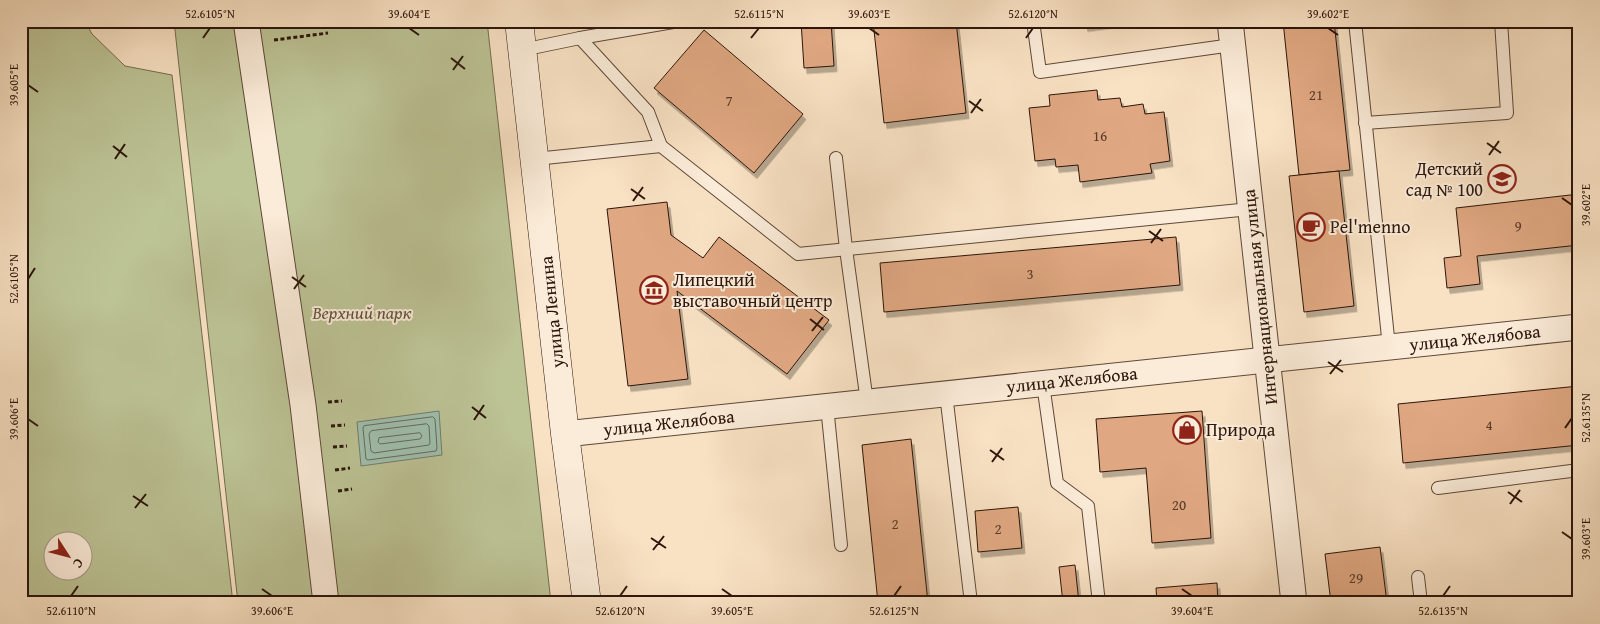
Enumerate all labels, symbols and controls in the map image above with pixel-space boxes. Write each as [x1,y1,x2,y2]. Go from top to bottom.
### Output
text: 52.6105°N [185,5,235,22]
text: 39.604°E [388,5,430,22]
text: 52.6115°N [734,5,784,22]
text: 39.603°E [848,5,890,22]
text: 52.6120°N [1008,5,1058,22]
text: 39.602°E [1307,5,1349,22]
text: 39.605°E [5,64,22,106]
house number: 21 [1309,84,1323,105]
house number: 7 [725,90,733,111]
house number: 16 [1093,125,1107,146]
place label: Детский сад № 100 [1406,155,1483,203]
school or university icon: Детский сад № 100 [1487,164,1517,194]
text: 39.602°E [1577,184,1594,226]
street label: Интернациональная улица [1235,187,1284,406]
cafe icon: Pel'menno [1296,212,1326,242]
place label: Pel'menno [1330,213,1410,240]
house number: 9 [1514,215,1522,236]
text: 52.6105°N [5,254,22,304]
street label: улица Ленина [532,254,571,370]
house number: 3 [1026,263,1034,284]
place label: Липецкий выставочный центр [673,266,833,314]
museum icon: Липецкий выставочный центр [639,275,669,305]
park label: Верхний парк [311,299,412,326]
street label: улица Желябова [1407,317,1542,358]
street label: улица Желябова [1004,359,1139,400]
text: 52.6135°N [1577,393,1594,443]
text: 39.606°E [5,398,22,440]
street label: улица Желябова [601,402,736,443]
house number: 4 [1485,414,1493,435]
shop icon: Природа [1172,415,1202,445]
place label: Природа [1206,416,1276,443]
house number: 20 [1172,494,1186,515]
house number: 2 [891,513,899,534]
house number: 2 [994,518,1002,539]
text: 39.603°E [1577,518,1594,560]
north arrow [42,532,92,582]
text: С [68,555,89,573]
house number: 29 [1349,567,1363,588]
text: 52.6110°N [46,602,96,619]
text: 39.606°E [251,602,293,619]
text: 52.6120°N [595,602,645,619]
text: 39.605°E [711,602,753,619]
text: 52.6125°N [869,602,919,619]
text: 39.604°E [1171,602,1213,619]
text: 52.6135°N [1418,602,1468,619]

